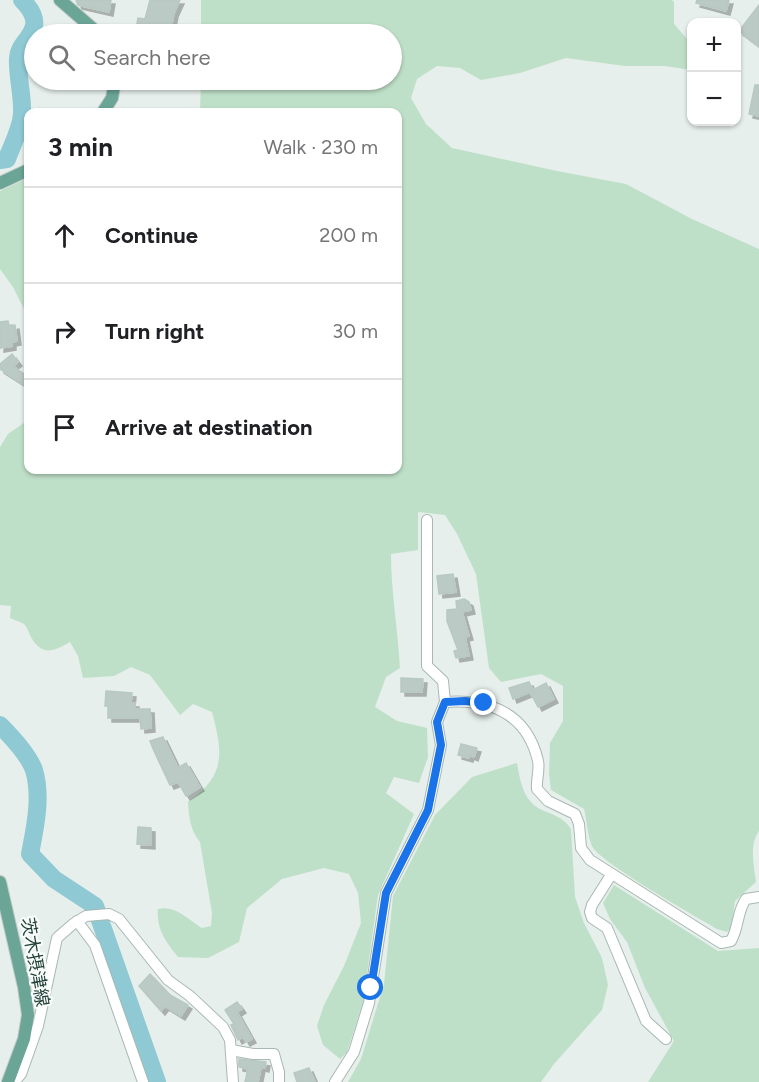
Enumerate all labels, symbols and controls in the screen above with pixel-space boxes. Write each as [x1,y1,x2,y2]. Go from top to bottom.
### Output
map controls [687,18,741,126]
button: + [687,18,741,72]
search box [24,24,402,90]
icon: search [45,41,78,74]
text: Search here [93,44,211,71]
button: − [687,72,741,126]
text: 3 min [48,131,113,163]
text: Walk · 230 m [264,135,378,159]
icon: ahead [48,219,81,252]
text: Continue [105,222,198,249]
text: 200 m [319,223,378,247]
icon: right [48,315,81,348]
text: Turn right [105,318,204,345]
text: 30 m [332,319,378,343]
icon: arrive [48,411,81,444]
text: Arrive at destination [105,414,313,441]
route end [470,689,496,715]
street label: 茨木摂津線 [16,916,54,1008]
route start [357,974,383,1000]

